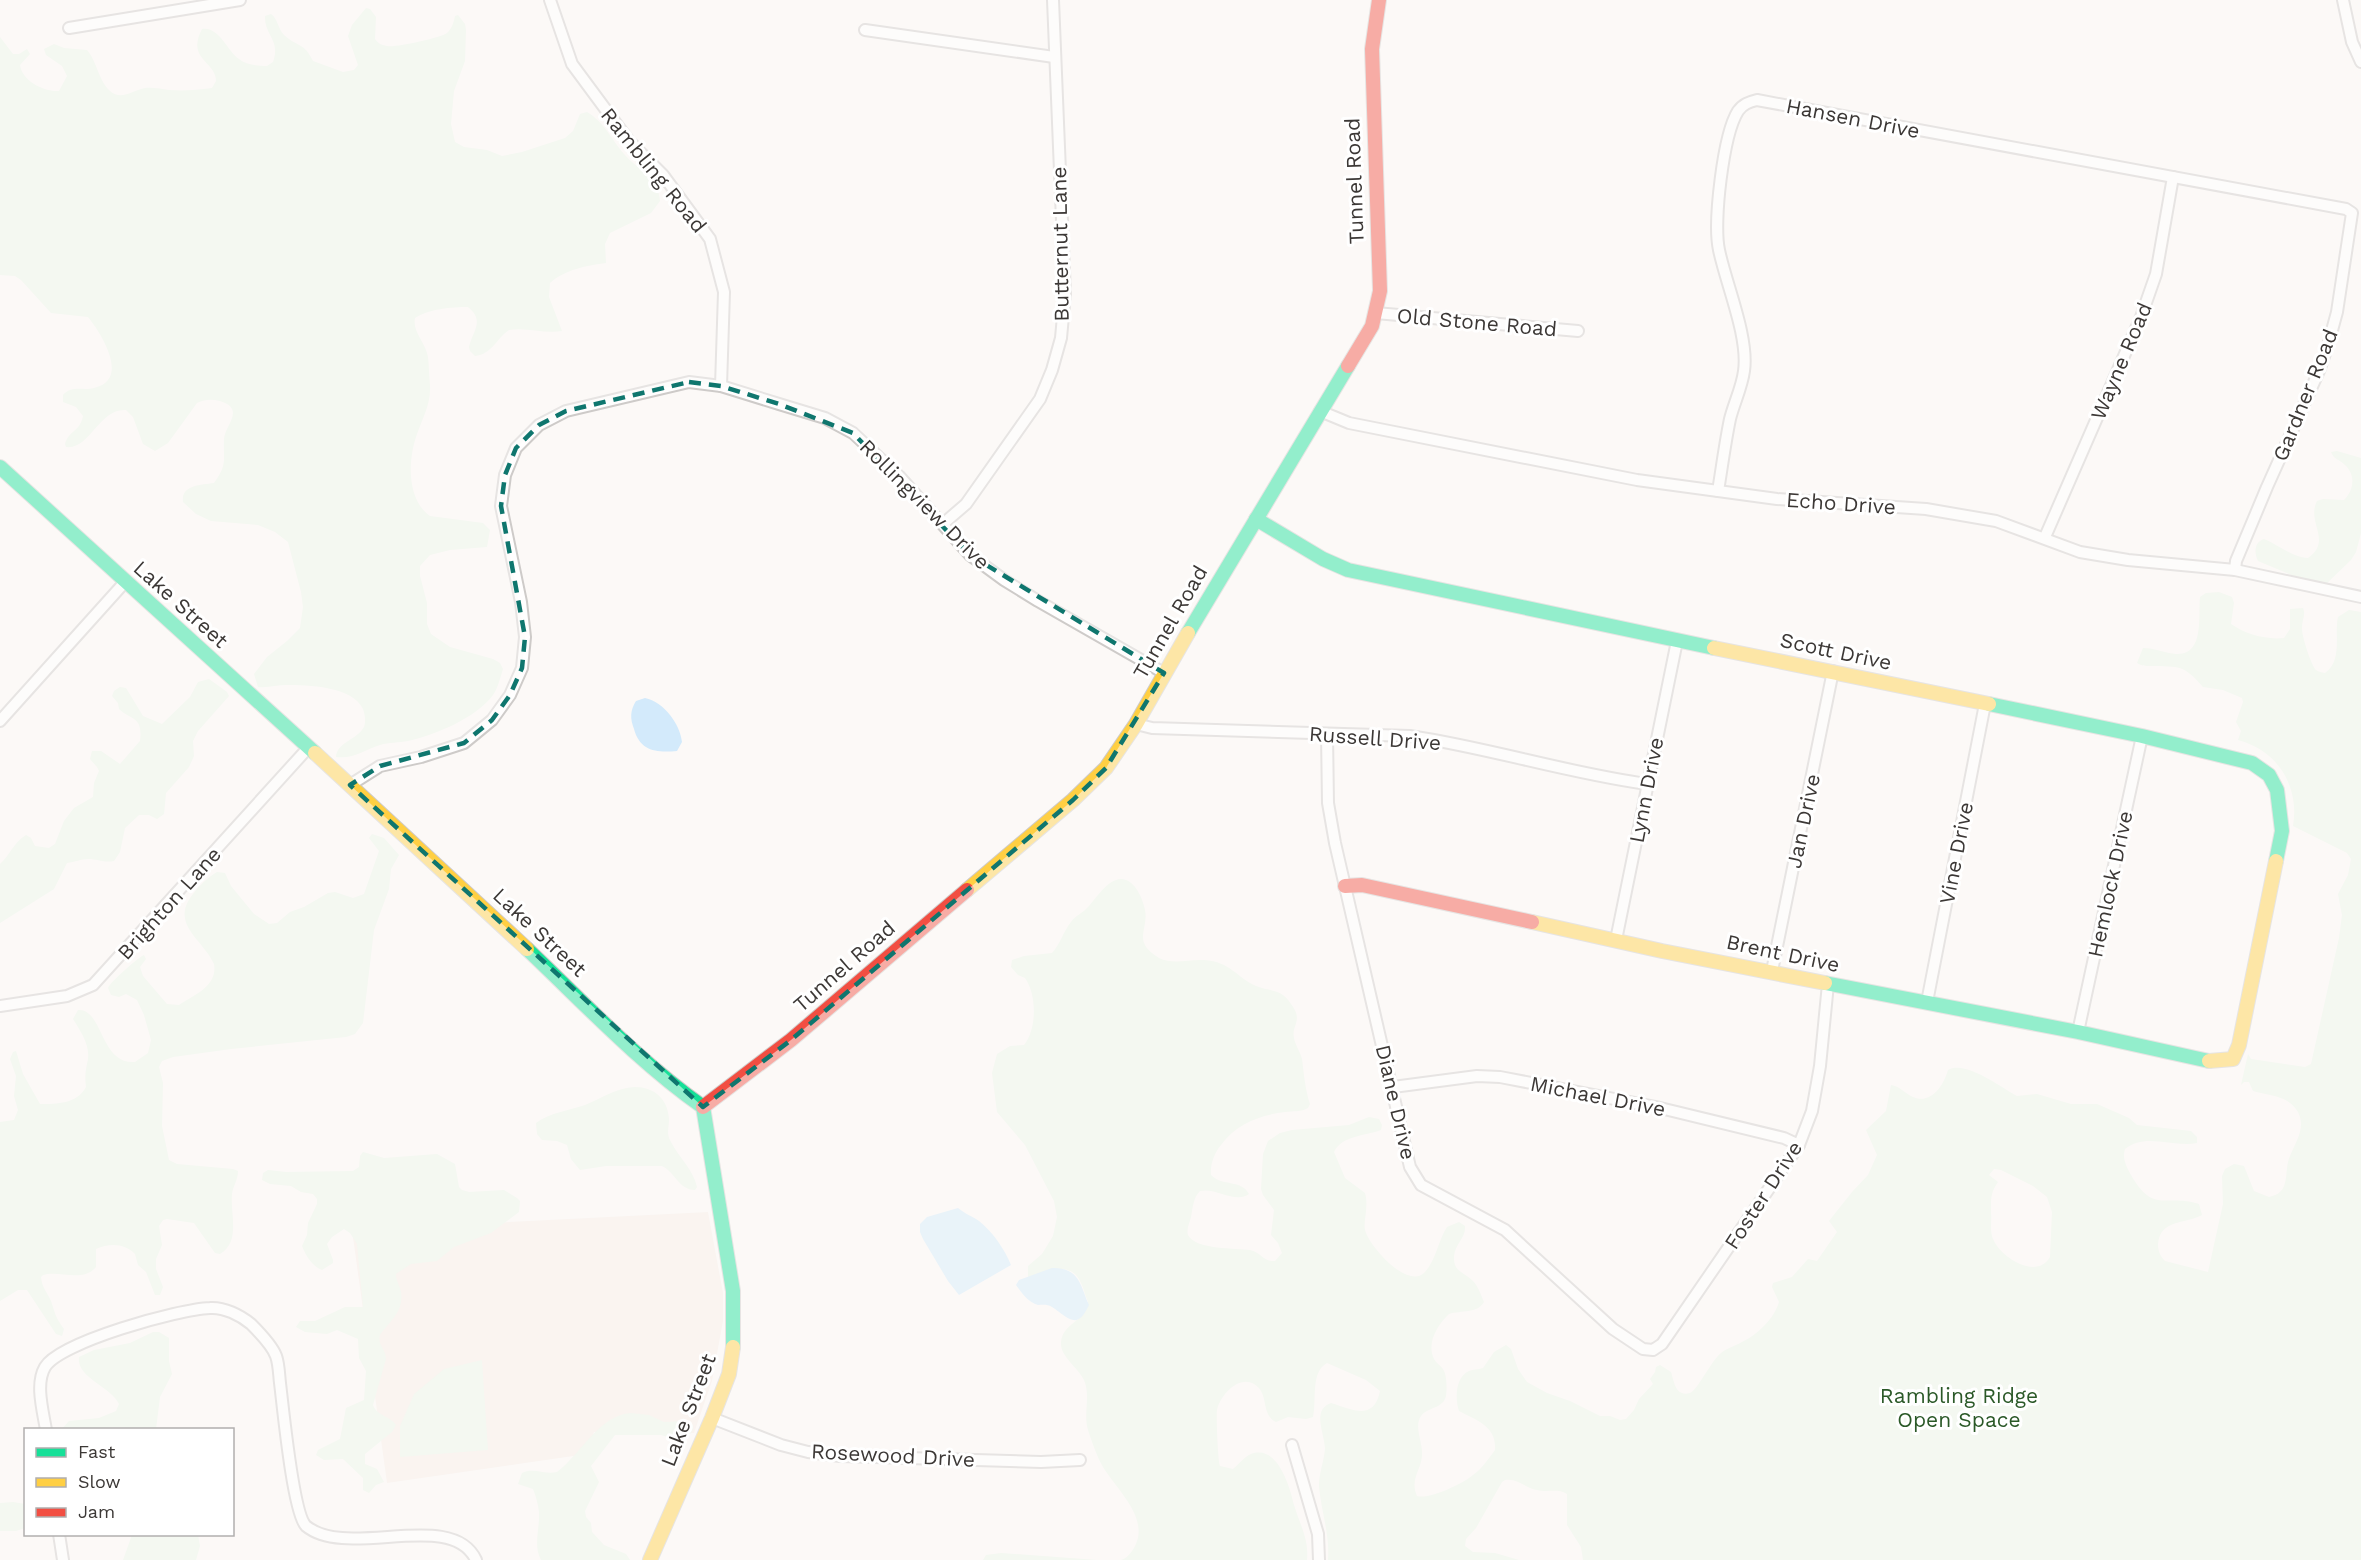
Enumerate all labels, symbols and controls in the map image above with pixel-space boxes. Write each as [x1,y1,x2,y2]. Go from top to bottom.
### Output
street label: Hansen Drive [1784,93,1922,143]
street label: Rambling Road [596,102,712,238]
street label: Tunnel Road [1339,117,1369,245]
street label: Butternut Lane [1046,166,1074,322]
street label: Wayne Road [2085,299,2157,423]
street label: Old Stone Road [1396,303,1558,341]
street label: Gardner Road [2267,325,2343,465]
street label: Rollingview Drive [855,434,995,574]
street label: Echo Drive [1785,487,1897,519]
street label: Lake Street [129,555,234,653]
street label: Tunnel Road [1128,561,1212,683]
street label: Scott Drive [1778,627,1894,675]
street label: Russell Drive [1308,721,1442,755]
street label: Lynn Drive [1624,735,1668,845]
street label: Jan Drive [1781,772,1825,870]
street label: Vine Drive [1934,800,1978,906]
street label: Hemlock Drive [2082,809,2138,959]
street label: Brighton Lane [112,841,226,965]
street label: Lake Street [488,882,592,982]
street label: Tunnel Road [788,915,900,1017]
street label: Brent Drive [1724,929,1842,977]
street label: Diane Drive [1371,1042,1421,1162]
street label: Michael Drive [1528,1071,1668,1121]
street label: Foster Drive [1719,1136,1807,1254]
street label: Lake Street [655,1350,721,1470]
park label: Rambling Ridge Open Space [1880,1383,2038,1432]
legend [24,1428,234,1536]
street label: Rosewood Drive [810,1438,976,1472]
text: Fast [78,1441,116,1462]
text: Slow [78,1471,121,1492]
text: Jam [78,1501,115,1522]

